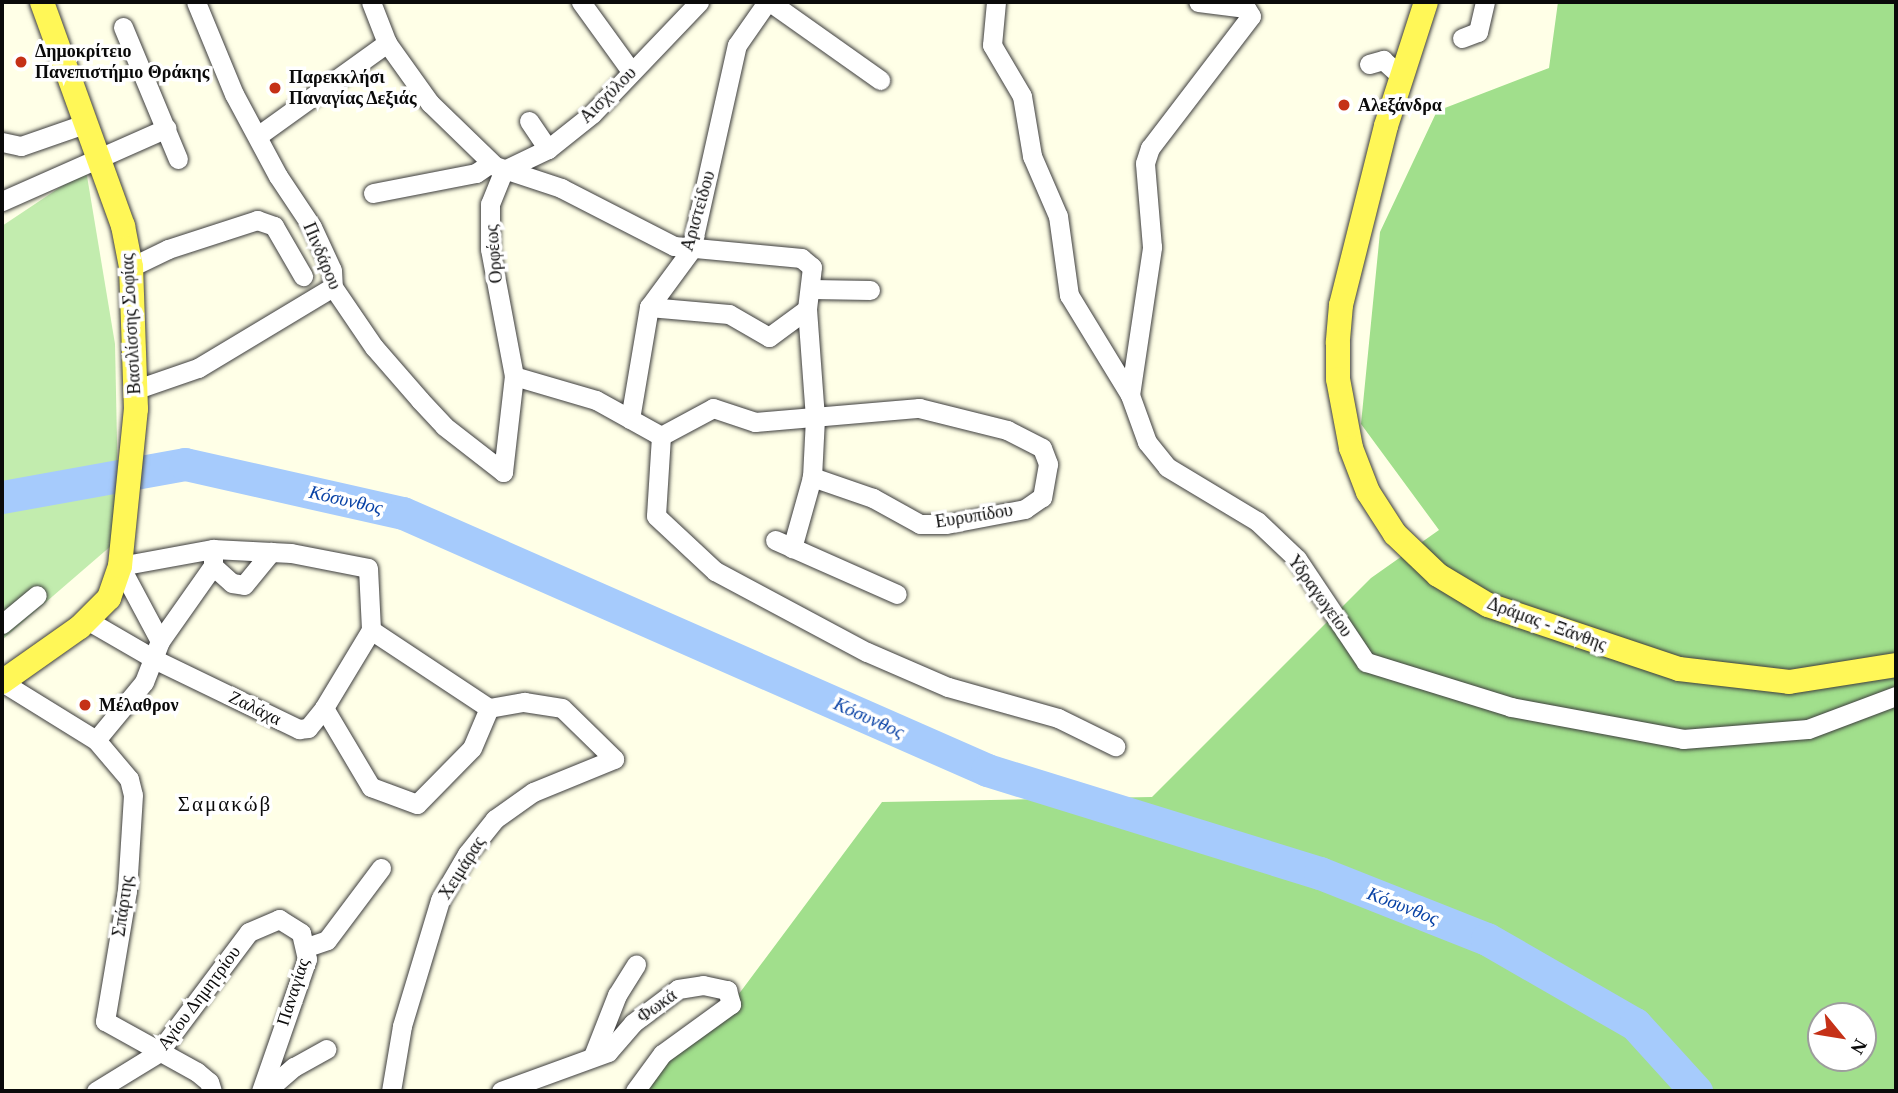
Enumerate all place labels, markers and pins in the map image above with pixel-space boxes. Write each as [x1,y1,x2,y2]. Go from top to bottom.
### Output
place label: Δημοκρίτειο Πανεπιστήμιο Θράκης [35,41,209,84]
marker: Δημοκρίτειο Πανεπιστήμιο Θράκης [13,54,29,70]
place label: Παρεκκλήσι Παναγίας Δεξιάς [289,67,417,110]
marker: Παρεκκλήσι Παναγίας Δεξιάς [267,80,283,96]
place label: Αλεξάνδρα [1358,94,1442,116]
marker: Αλεξάνδρα [1336,97,1352,113]
place label: Μέλαθρον [99,694,179,716]
marker: Μέλαθρον [77,697,93,713]

